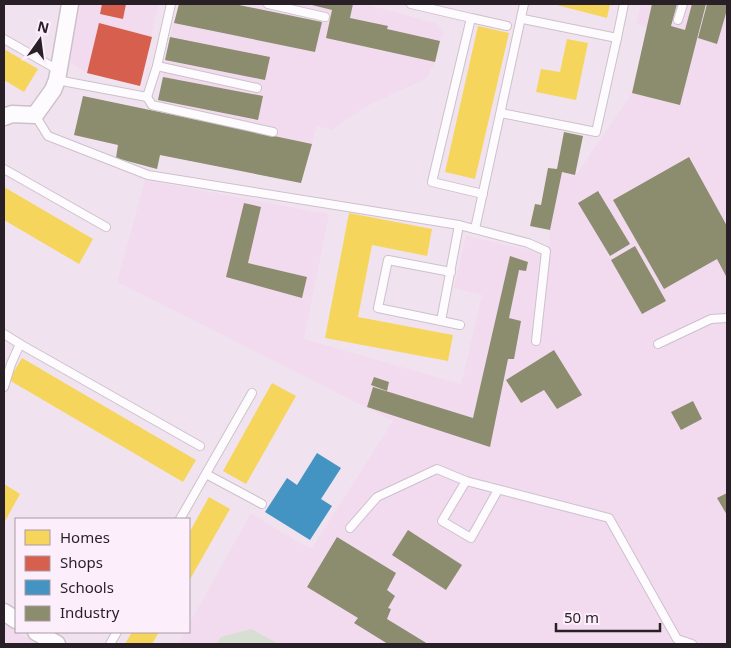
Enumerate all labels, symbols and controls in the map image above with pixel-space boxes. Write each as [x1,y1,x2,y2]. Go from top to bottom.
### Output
north arrow [15,15,65,65]
text: N [35,16,51,37]
legend [15,518,190,633]
text: Homes [60,527,110,547]
text: Shops [60,552,103,572]
text: Schools [60,577,114,597]
scale bar [556,600,660,632]
text: Industry [60,602,120,622]
text: 50 m [564,607,599,627]

